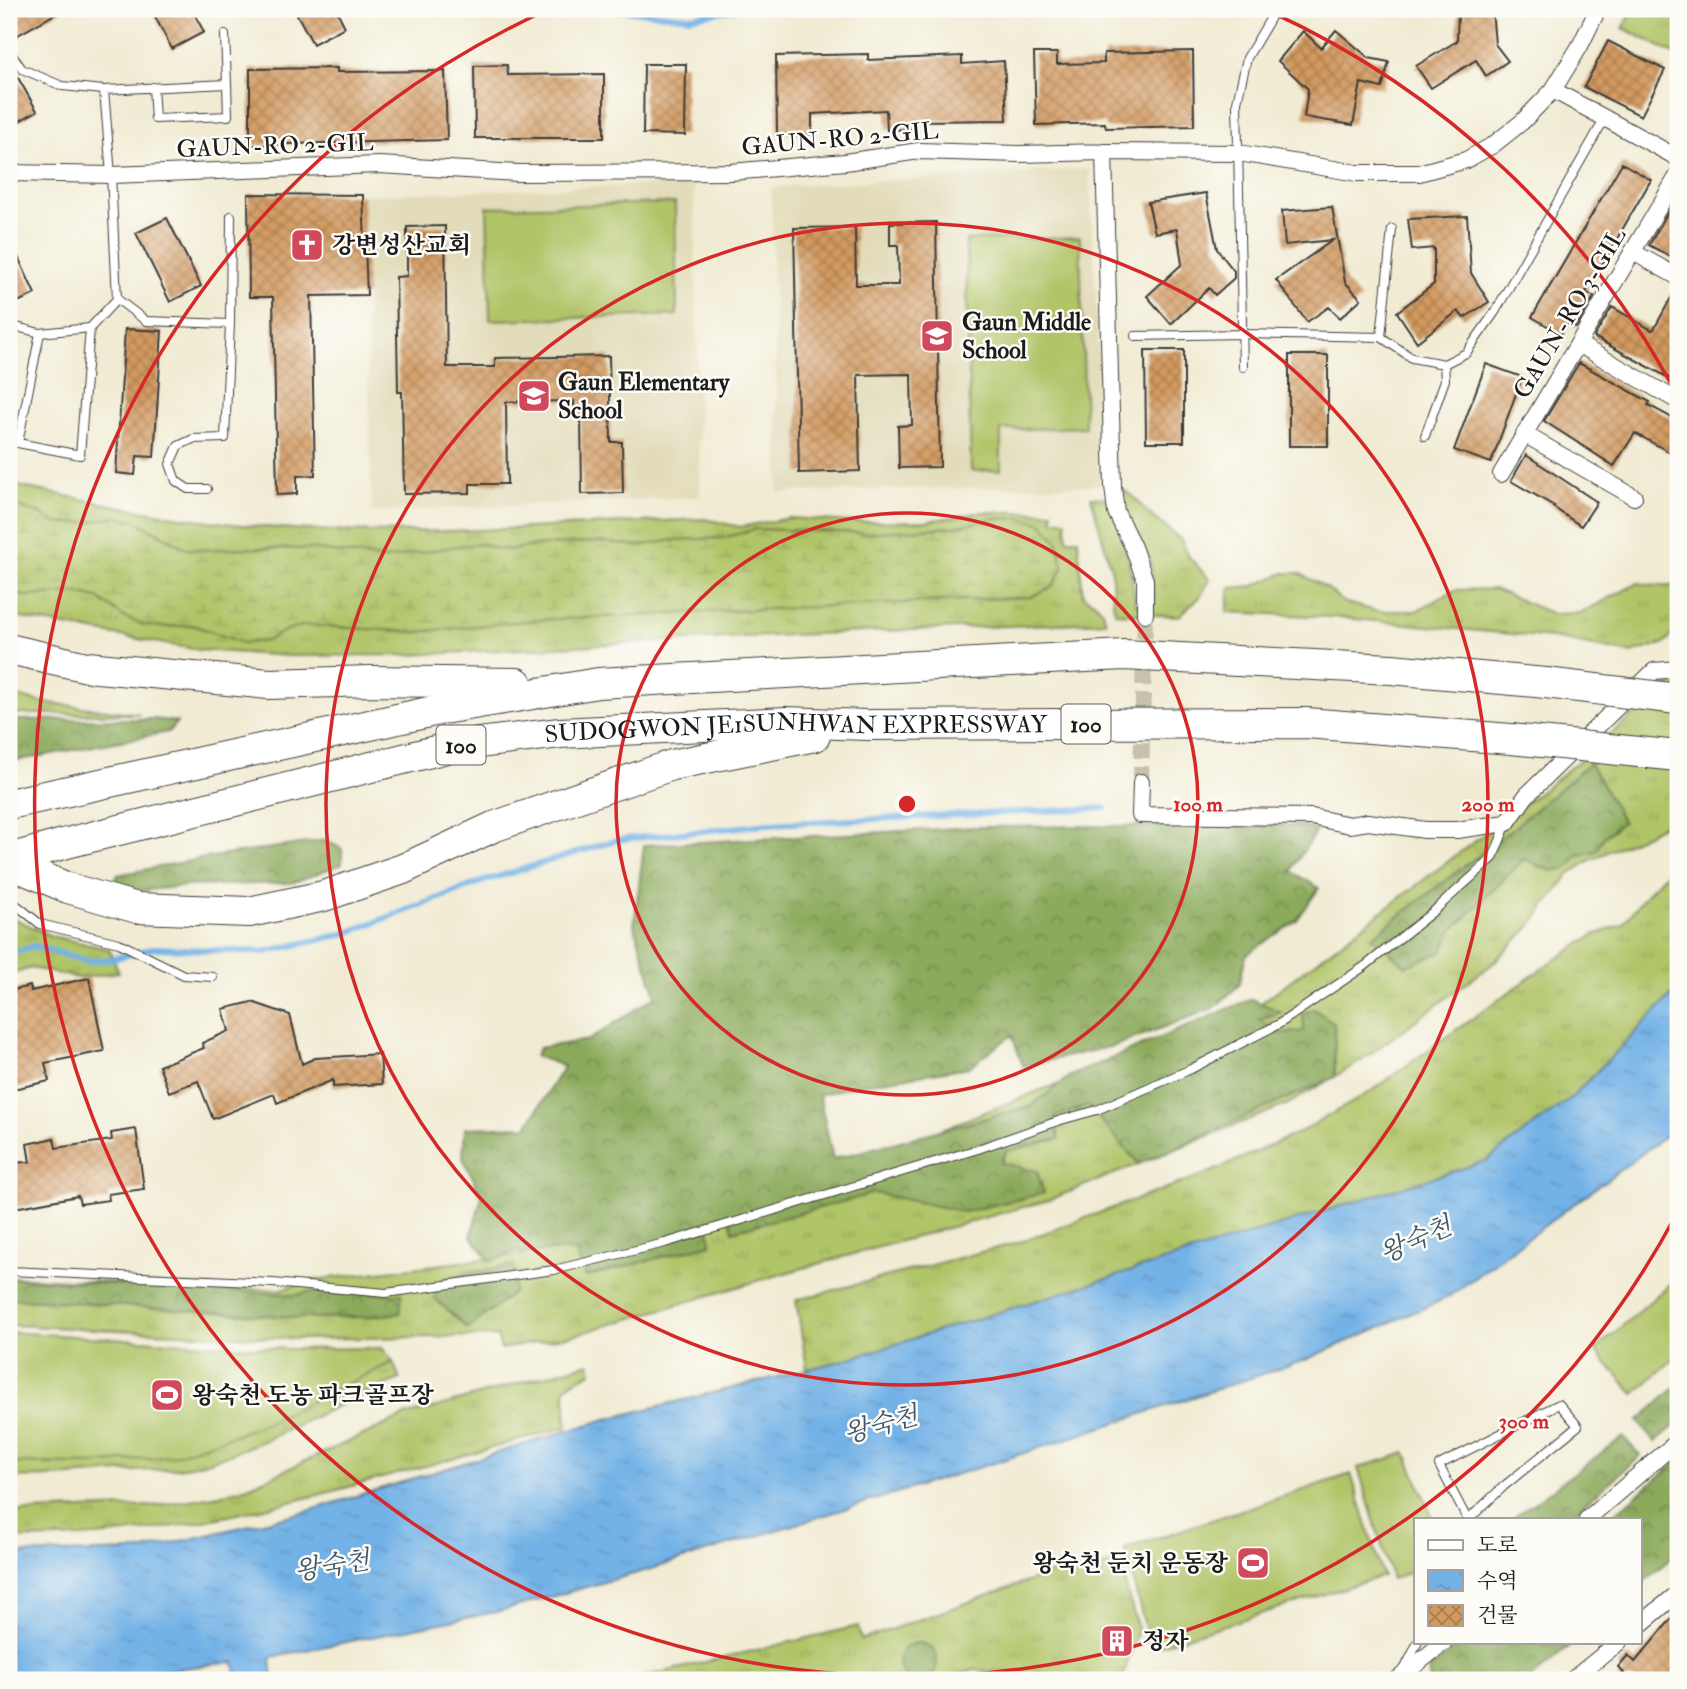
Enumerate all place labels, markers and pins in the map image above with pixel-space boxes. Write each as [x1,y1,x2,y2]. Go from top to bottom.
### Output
church icon: 강변성산교회 [288,226,326,264]
place label: 강변성산교회 [332,230,471,261]
place label: Gaun Middle School [962,307,1091,366]
school or university icon: Gaun Middle School [918,317,956,355]
place label: Gaun Elementary School [558,367,731,426]
school or university icon: Gaun Elementary School [515,377,553,415]
centre of rings [895,792,919,816]
sports icon: 왕숙천 도농 파크골프장 [148,1376,186,1414]
place label: 왕숙천 도농 파크골프장 [192,1380,435,1411]
sports icon: 왕숙천 둔치 운동장 [1234,1544,1272,1582]
place label: 왕숙천 둔치 운동장 [1032,1548,1229,1579]
building icon: 정자 [1098,1622,1136,1660]
place label: 정자 [1142,1626,1189,1657]

